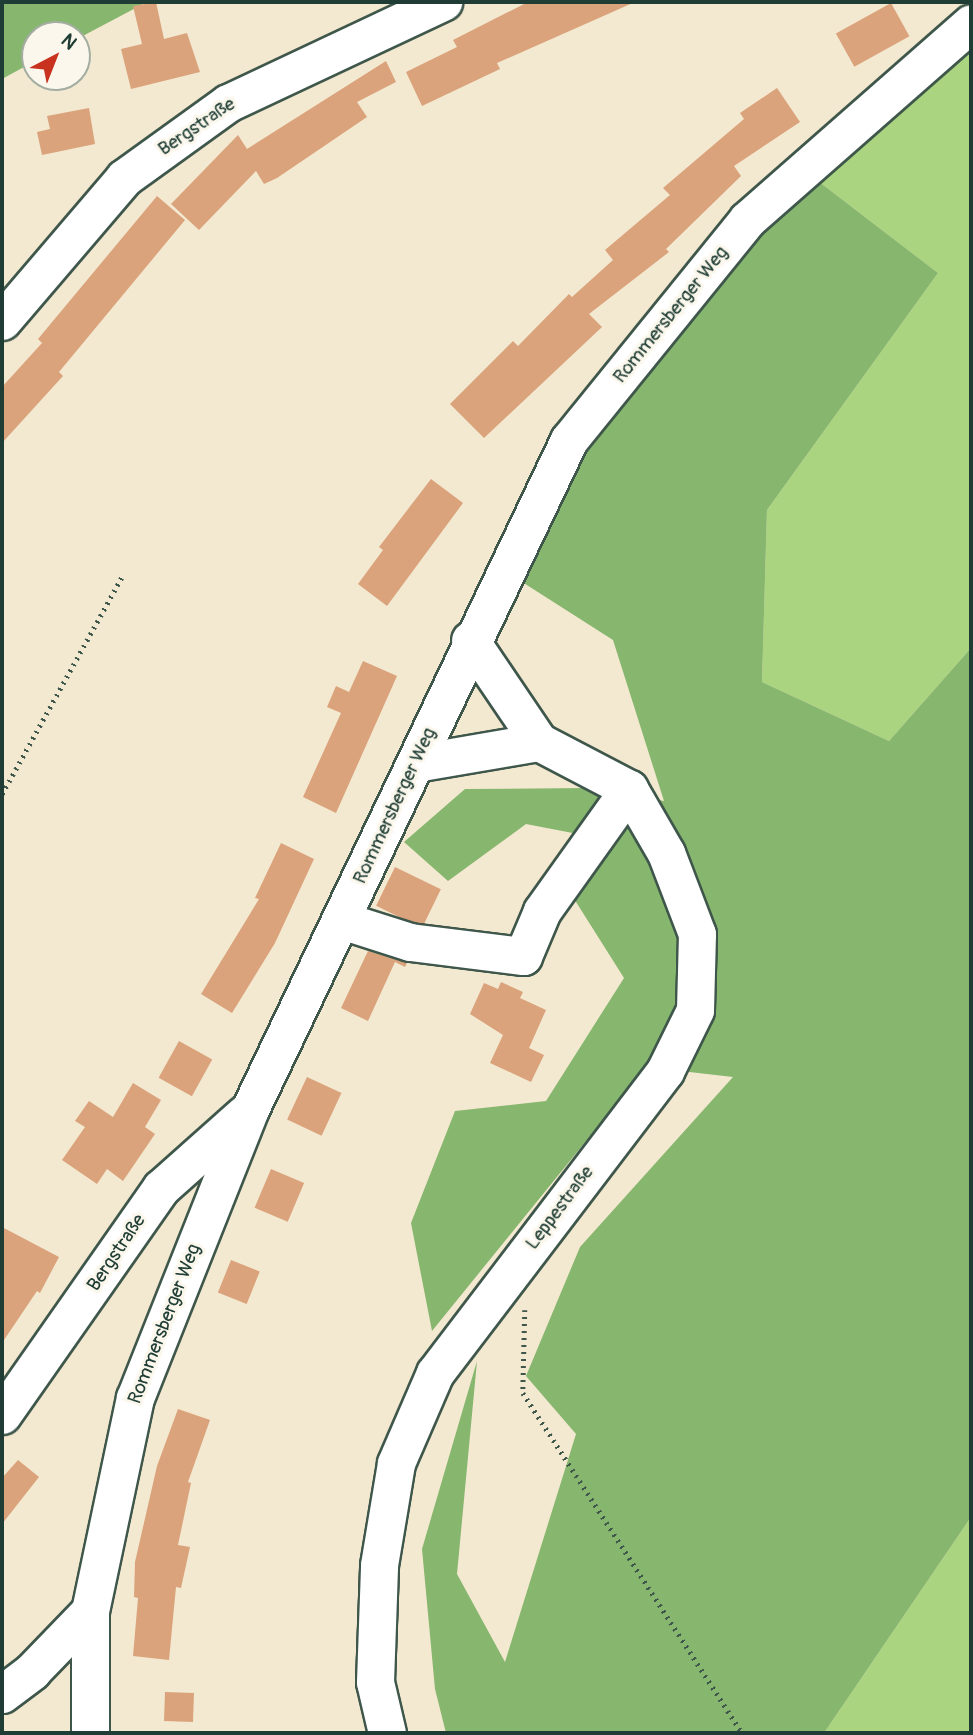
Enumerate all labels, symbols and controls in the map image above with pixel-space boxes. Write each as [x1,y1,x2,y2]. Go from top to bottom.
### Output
north arrow [21,21,91,91]
text: N [56,29,82,55]
street label: Bergstraße [154,93,240,161]
street label: Rommersberger Weg [609,242,733,388]
street label: Rommersberger Weg [349,724,441,888]
street label: Leppestraße [521,1162,599,1254]
street label: Bergstraße [83,1210,151,1296]
street label: Rommersberger Weg [124,1241,206,1407]

